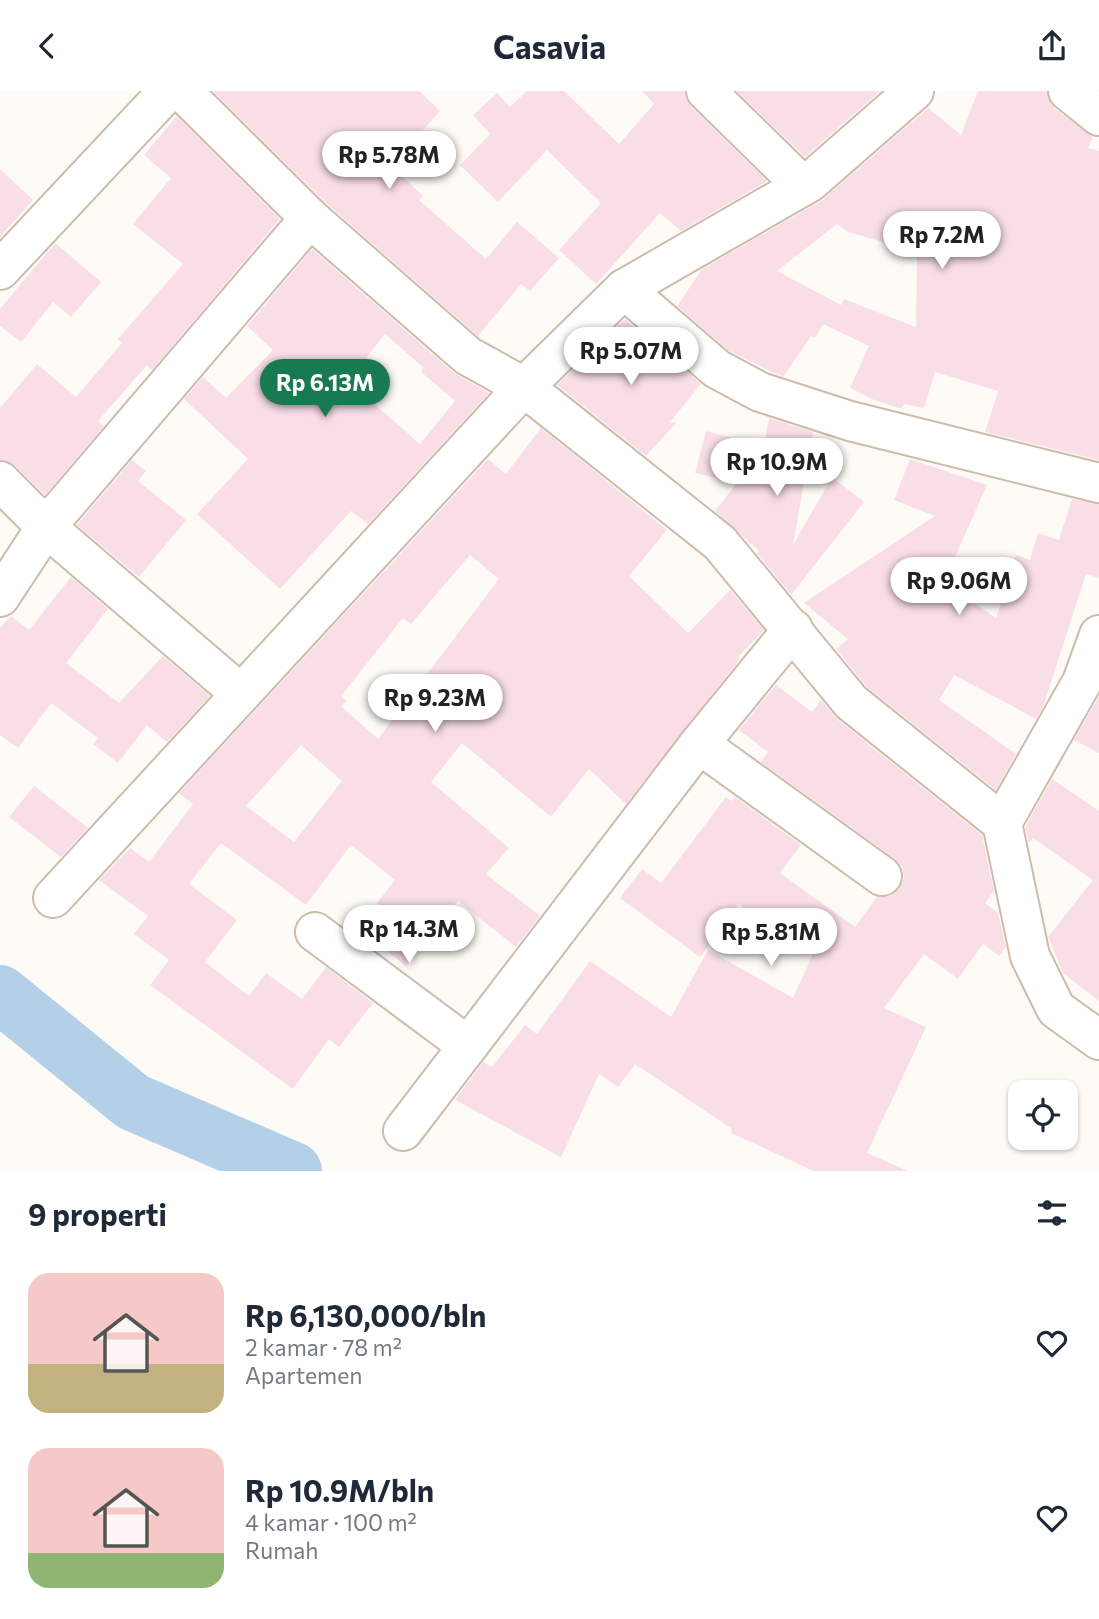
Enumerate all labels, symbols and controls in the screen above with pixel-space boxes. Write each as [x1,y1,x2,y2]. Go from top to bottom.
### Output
text: Casavia [493,26,606,66]
icon: back [28,27,66,65]
icon: share [1033,27,1071,65]
pin: Rp 5.78M [317,132,461,191]
text: Rp 5.78M [338,140,440,168]
pin: Rp 7.2M [877,211,1007,271]
text: Rp 7.2M [899,220,985,248]
pin: Rp 5.07M [559,327,703,387]
text: Rp 5.07M [580,336,682,364]
pin: Rp 6.13M [253,359,397,419]
text: Rp 6.13M [276,368,374,396]
pin: Rp 10.9M [705,439,849,498]
text: Rp 10.9M [726,447,828,475]
pin: Rp 9.06M [887,557,1031,617]
text: Rp 9.06M [906,566,1012,594]
pin: Rp 9.23M [363,675,507,734]
text: Rp 9.23M [384,683,486,711]
pin: Rp 14.3M [337,905,481,965]
pin: Rp 5.81M [699,909,843,968]
text: Rp 14.3M [359,914,459,942]
text: Rp 5.81M [721,917,821,945]
map controls [1008,1080,1078,1150]
button: locate [1008,1080,1078,1150]
icon: filters [1033,1194,1071,1232]
text: 9 properti [28,1195,167,1232]
text: Rp 6,130,000/bln [245,1296,486,1333]
icon: home [84,1301,168,1385]
icon: heart [1033,1324,1071,1362]
text: 2 kamar · 78 m² [245,1333,402,1361]
text: Apartemen [245,1361,362,1389]
text: Rp 10.9M/bln [245,1471,434,1508]
icon: home [84,1476,168,1560]
icon: heart [1033,1499,1071,1537]
text: 4 kamar · 100 m² [245,1508,417,1536]
text: Rumah [245,1536,318,1564]

